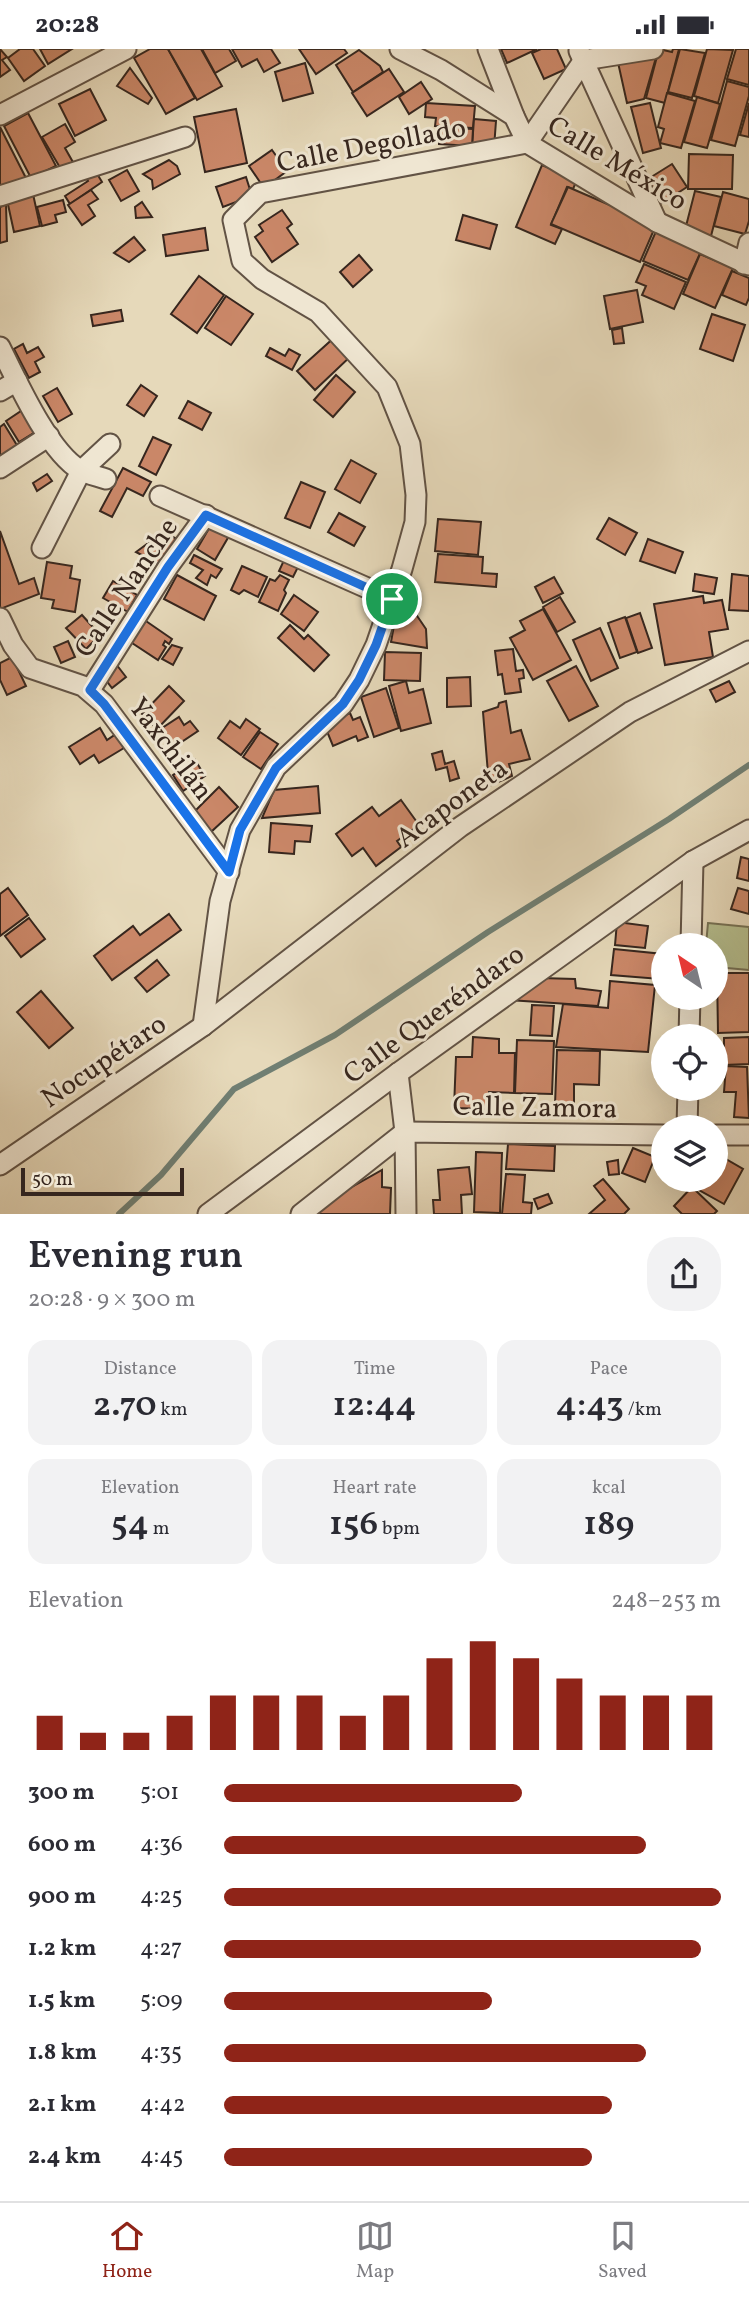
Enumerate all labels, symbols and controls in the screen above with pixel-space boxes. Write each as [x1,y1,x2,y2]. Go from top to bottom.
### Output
text: 20:28 [35,7,100,43]
street label: Calle México [539,107,694,221]
street label: Calle Degollado [274,109,469,184]
street label: Calle Nanche [66,511,188,666]
pin [362,569,422,629]
icon: arrive [373,580,411,618]
street label: Yaxchilán [118,690,222,809]
street label: Acaponeta [388,750,517,858]
north arrow [651,933,728,1010]
map controls [651,933,728,1192]
street label: Calle Queréndaro [336,936,533,1094]
street label: Nocupétaro [34,1006,175,1118]
button: locate [651,1024,728,1101]
street label: Calle Zamora [452,1088,618,1129]
button: layers [651,1115,728,1192]
scale bar [21,1165,184,1197]
text: 50 m [32,1167,73,1193]
text: Evening run [28,1231,243,1284]
button: share [647,1237,721,1311]
text: 20:28 · 9 × 300 m [28,1284,195,1316]
text: Distance [104,1356,177,1382]
text: Time [354,1356,395,1382]
text: Pace [590,1356,628,1382]
text: 2.70 [93,1382,157,1430]
text: 12:44 [333,1382,416,1430]
text: 4:43 [556,1382,624,1430]
text: km [157,1397,187,1423]
text: /km [624,1397,662,1423]
text: Elevation [101,1475,180,1501]
text: Heart rate [333,1475,416,1501]
text: kcal [592,1475,626,1501]
text: 54 [111,1501,149,1549]
text: 156 [329,1501,378,1549]
text: 189 [583,1501,635,1549]
text: m [149,1516,169,1542]
text: bpm [378,1516,420,1542]
text: Elevation [28,1585,124,1617]
text: 248–253 m [611,1585,721,1617]
text: 300 m [28,1777,95,1809]
text: 5:01 [140,1777,179,1809]
text: 600 m [28,1829,96,1861]
text: 4:36 [140,1829,183,1861]
text: 900 m [28,1881,96,1913]
text: 4:25 [140,1881,183,1913]
text: 1.2 km [28,1933,97,1965]
text: 4:27 [140,1933,182,1965]
text: 1.5 km [28,1985,95,2017]
text: 5:09 [140,1985,182,2017]
text: 1.8 km [28,2037,97,2069]
text: 4:35 [140,2037,182,2069]
text: 2.1 km [28,2089,97,2121]
text: 4:42 [140,2089,185,2121]
text: 2.4 km [28,2141,101,2173]
text: 4:45 [140,2141,183,2173]
tab: Home [102,2217,152,2285]
tab: Map [356,2217,394,2285]
tab: Saved [598,2217,647,2285]

